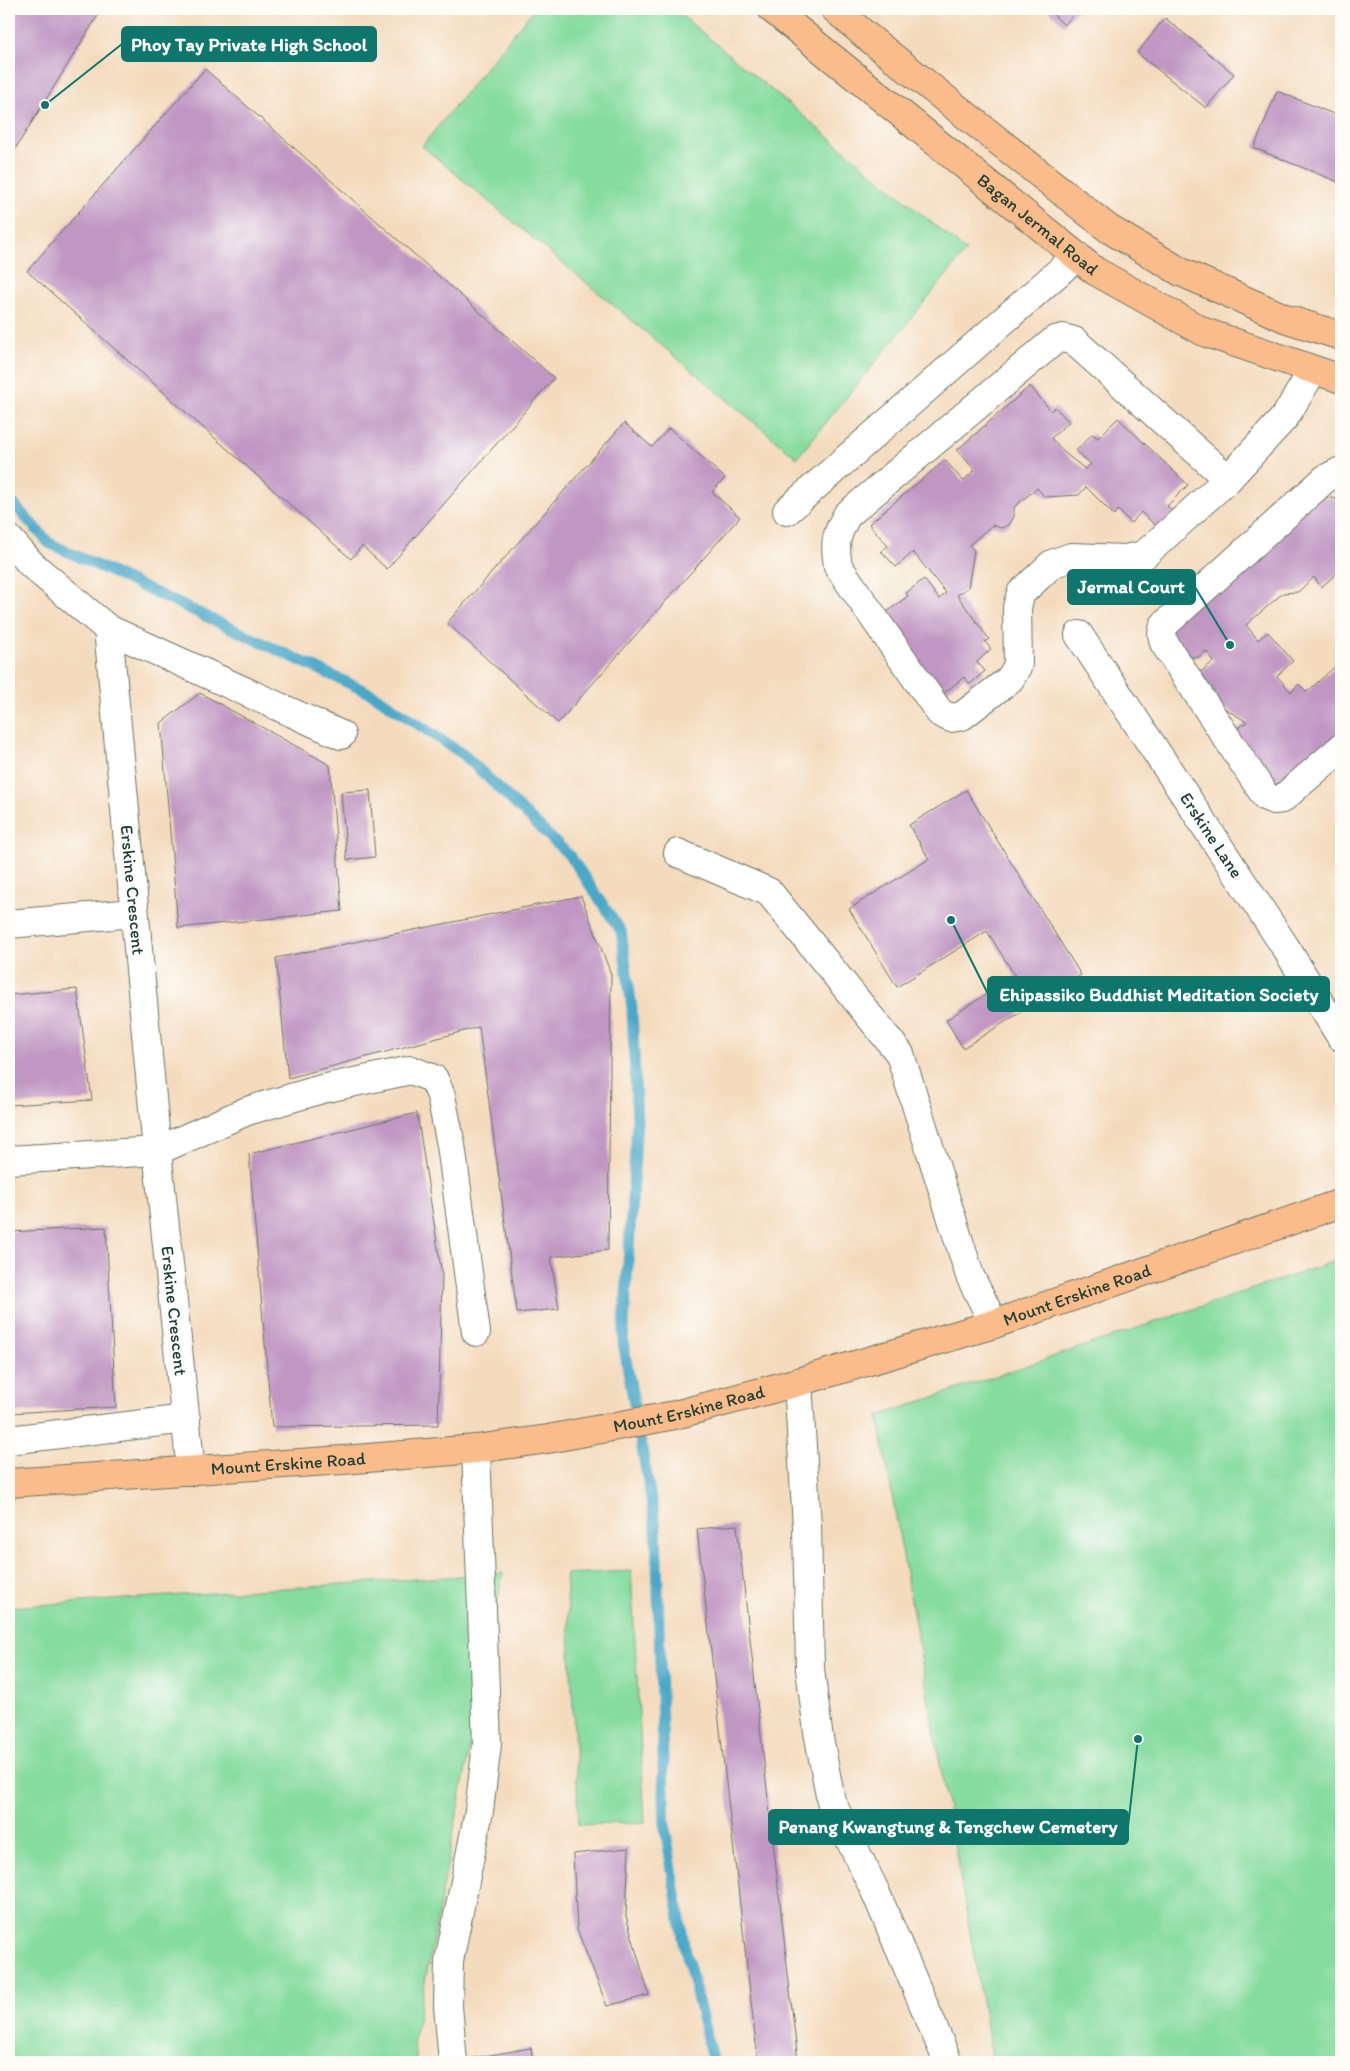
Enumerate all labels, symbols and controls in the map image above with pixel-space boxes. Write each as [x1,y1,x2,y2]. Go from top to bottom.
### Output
callout: Phoy Tay Private High School [122,27,376,61]
text: Phoy Tay Private High School [131,33,368,56]
street label: Bagan Jermal Road [972,169,1103,280]
callout: Jermal Court [1068,570,1195,604]
text: Jermal Court [1076,575,1186,598]
street label: Erskine Lane [1175,788,1248,882]
street label: Erskine Crescent [115,824,150,956]
callout: Ehipassiko Buddhist Meditation Society [988,977,1329,1011]
text: Ehipassiko Buddhist Meditation Society [999,983,1319,1006]
street label: Erskine Crescent [156,1245,192,1377]
street label: Mount Erskine Road [1000,1259,1154,1331]
street label: Mount Erskine Road [611,1380,767,1437]
street label: Mount Erskine Road [210,1447,367,1480]
callout: Penang Kwangtung & Tengchew Cemetery [769,1810,1128,1844]
text: Penang Kwangtung & Tengchew Cemetery [779,1815,1118,1838]

